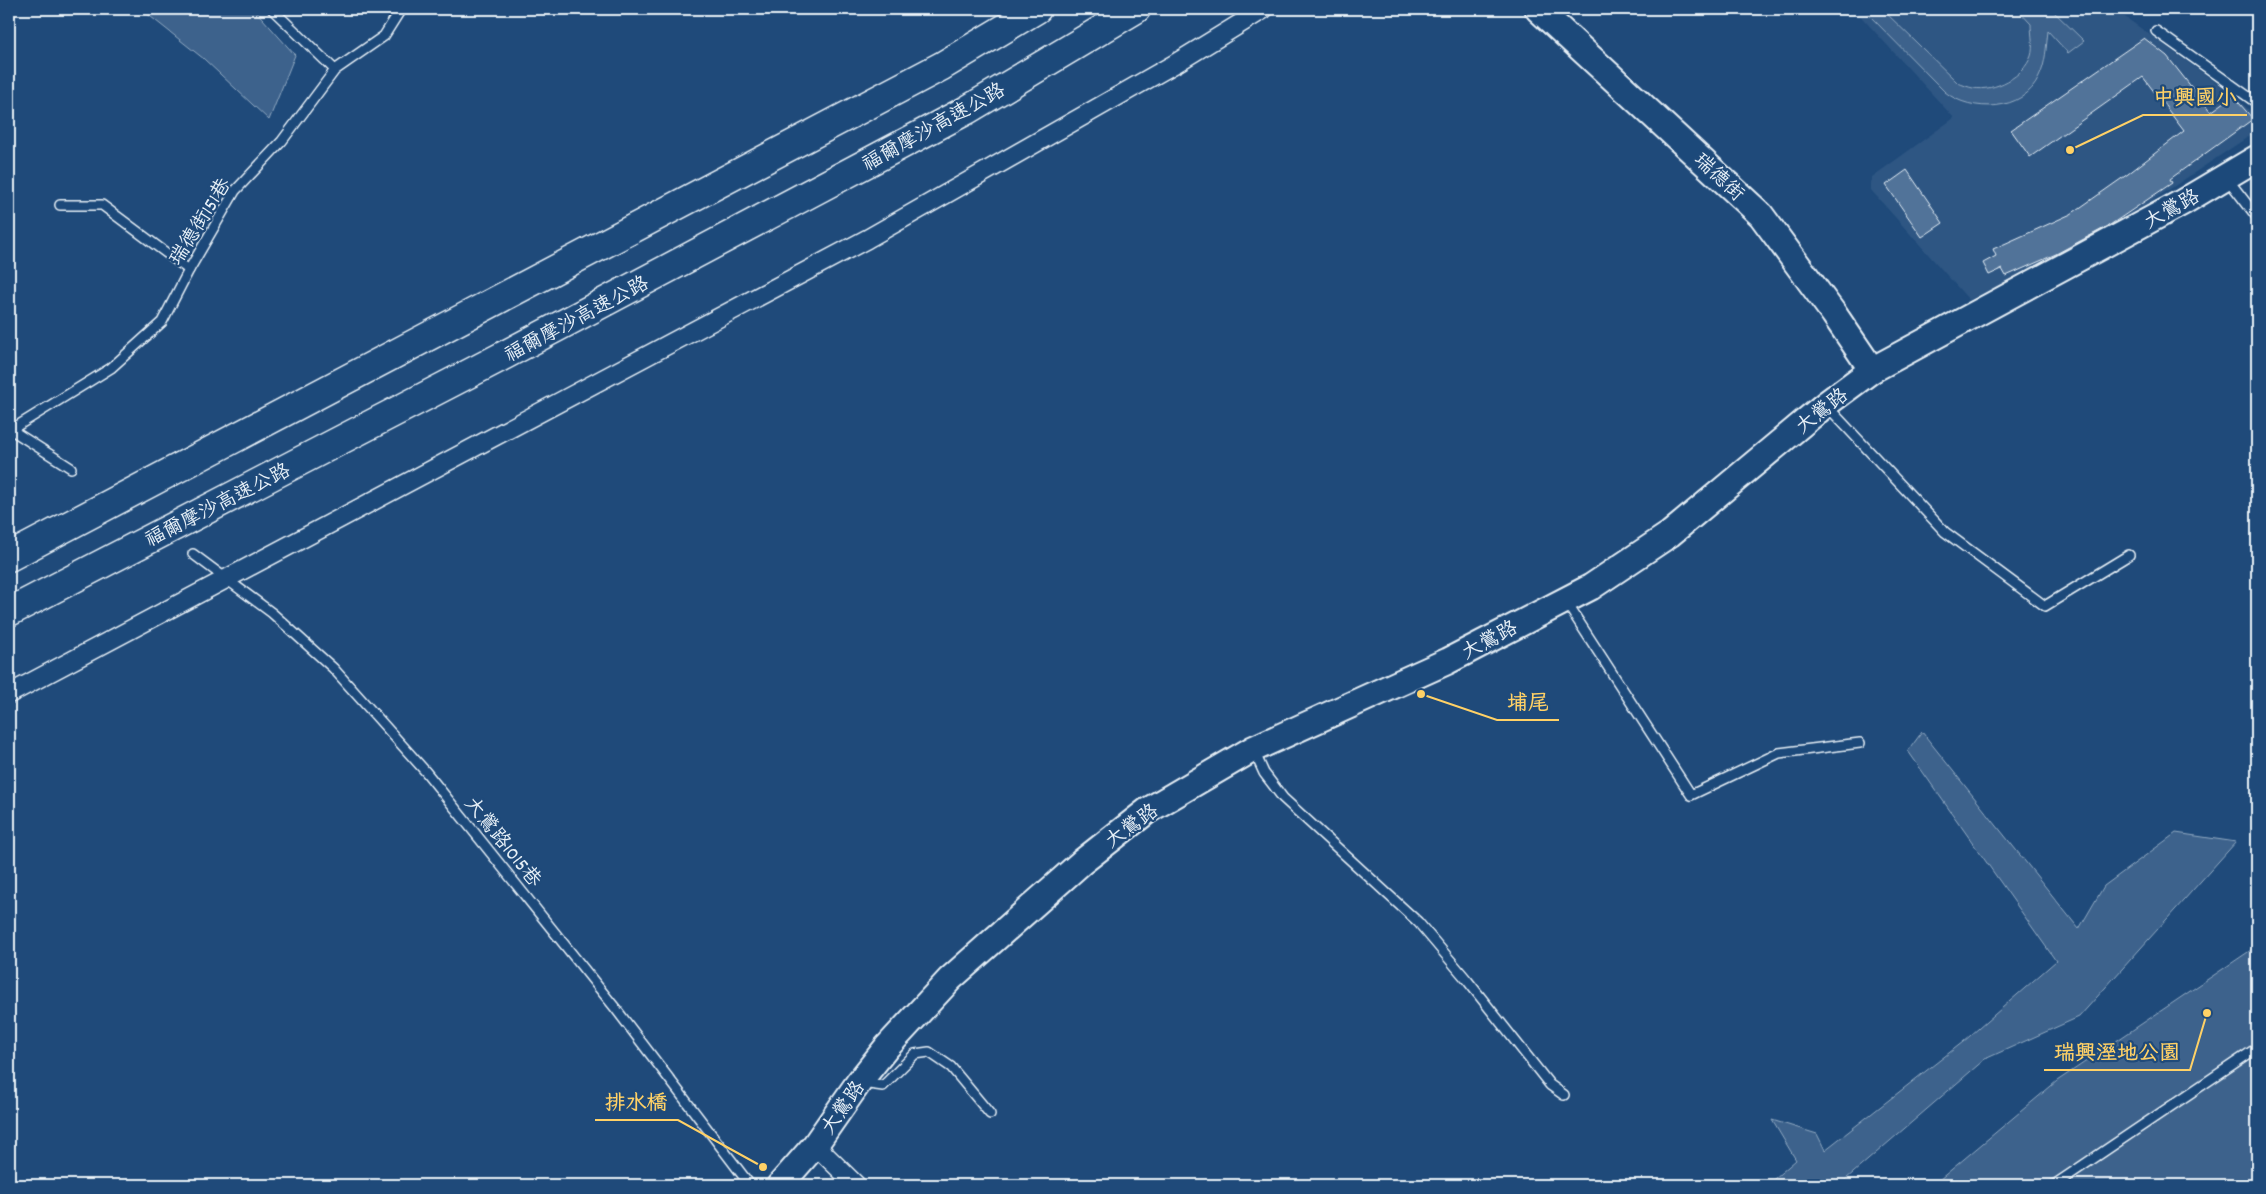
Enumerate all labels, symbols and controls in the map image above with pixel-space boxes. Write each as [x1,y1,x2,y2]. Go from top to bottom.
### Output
street label: 福爾摩沙高速公路 [858,77,1012,180]
callout: 中興國小 [2143,79,2247,115]
text: 中興國小 [2153,85,2237,115]
street label: 瑞德街 [1686,147,1749,209]
street label: 瑞德街151巷 [164,173,240,272]
street label: 大鶯路 [2139,183,2206,237]
street label: 福爾摩沙高速公路 [500,270,655,371]
street label: 大鶯路 [1791,382,1856,442]
street label: 福爾摩沙高速公路 [141,457,297,555]
street label: 大鶯路 [1457,615,1524,668]
callout: 埔尾 [1497,684,1559,720]
text: 埔尾 [1507,690,1549,720]
street label: 大鶯路1015巷 [457,792,547,895]
street label: 大鶯路 [1100,798,1166,856]
callout: 瑞興溼地公園 [2044,1034,2190,1070]
text: 瑞興溼地公園 [2054,1040,2180,1070]
street label: 大鶯路 [816,1075,874,1141]
callout: 排水橋 [595,1084,678,1120]
text: 排水橋 [605,1090,668,1120]

